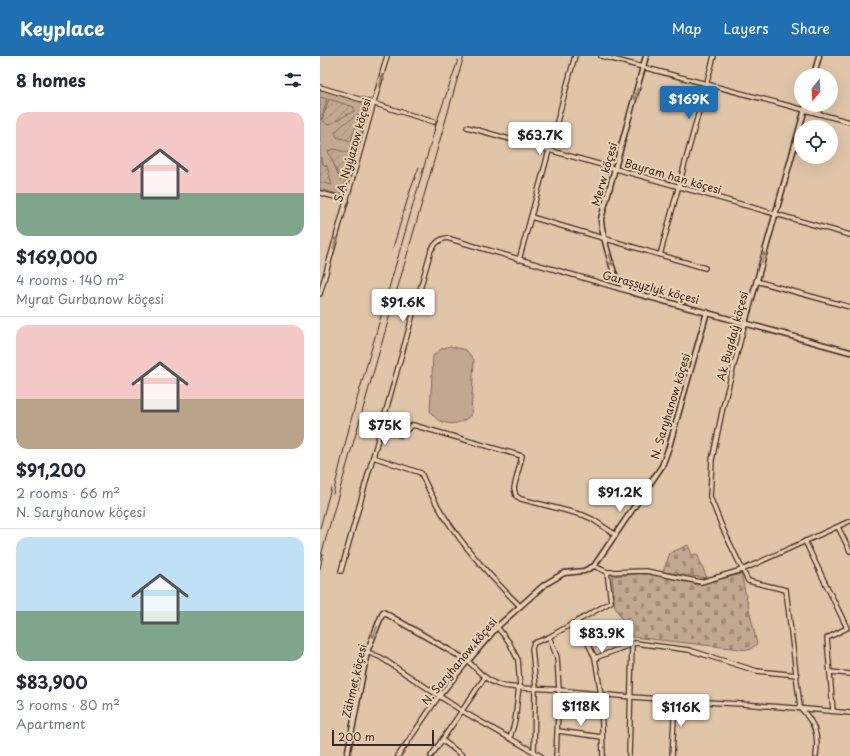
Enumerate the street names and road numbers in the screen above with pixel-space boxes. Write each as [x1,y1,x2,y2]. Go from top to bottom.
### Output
street label: S.A. Nyýazow köçesi [329,96,375,204]
street label: Merw köçesi [587,140,621,208]
street label: Bayram han köçesi [622,154,724,198]
street label: Garaşsyzlyk köçesi [601,266,701,308]
street label: Ak Bugdaý köçesi [712,289,752,383]
street label: N. Saryhanow köçesi [646,351,694,461]
street label: N. Saryhanow köçesi [417,613,501,709]
street label: Zähmet köçesi [337,642,371,720]

